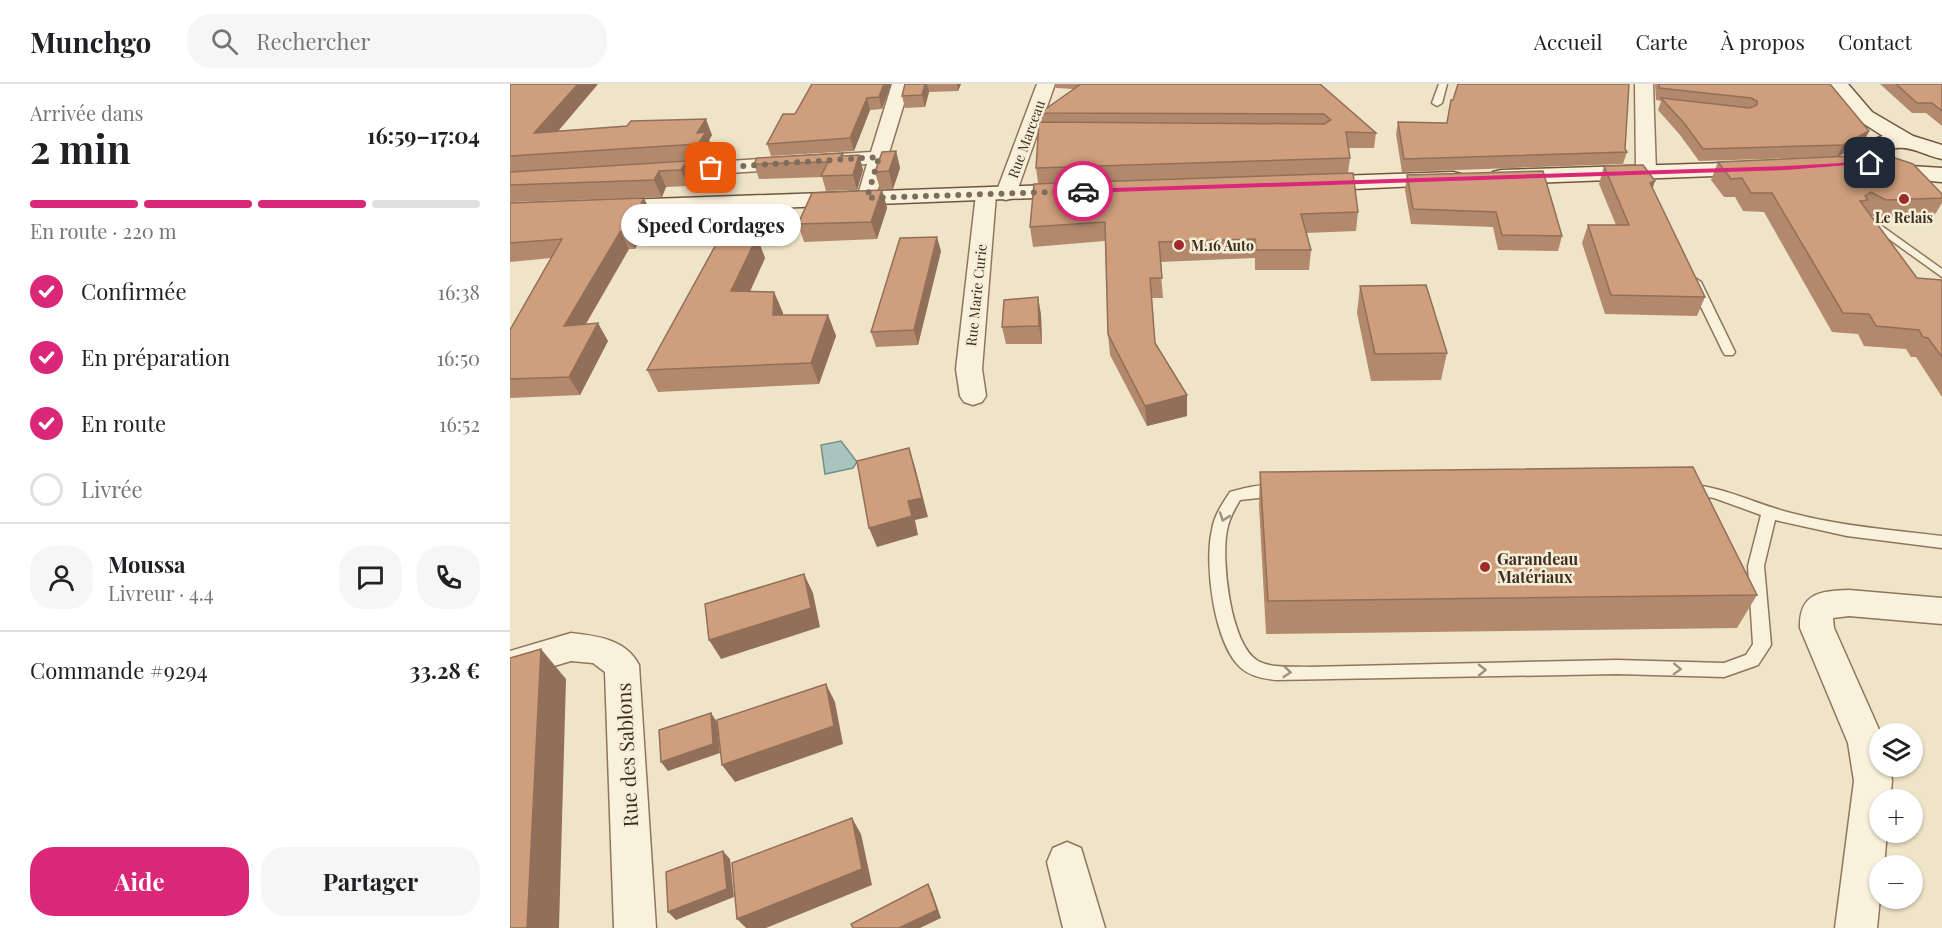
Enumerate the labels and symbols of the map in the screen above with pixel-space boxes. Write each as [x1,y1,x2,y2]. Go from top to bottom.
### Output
street label: Rue Marceau [1003,97,1049,181]
pin [1844,137,1895,188]
pin [685,142,736,193]
courier [1053,161,1113,221]
marker: Le Relais [1897,192,1911,206]
callout: Speed Cordages [621,204,801,246]
place label: Le Relais [1875,208,1933,227]
place label: M.16 Auto [1191,236,1254,255]
marker: M.16 Auto [1172,238,1186,252]
street label: Rue Marie Curie [961,243,991,347]
one-way arrow [1219,511,1231,522]
place label: Garandeau Matériaux [1497,548,1579,587]
marker: Garandeau Matériaux [1478,560,1492,574]
one-way arrow [1673,662,1682,675]
one-way arrow [1478,664,1487,676]
one-way arrow [1283,666,1292,679]
street label: Rue des Sablons [609,682,643,828]

